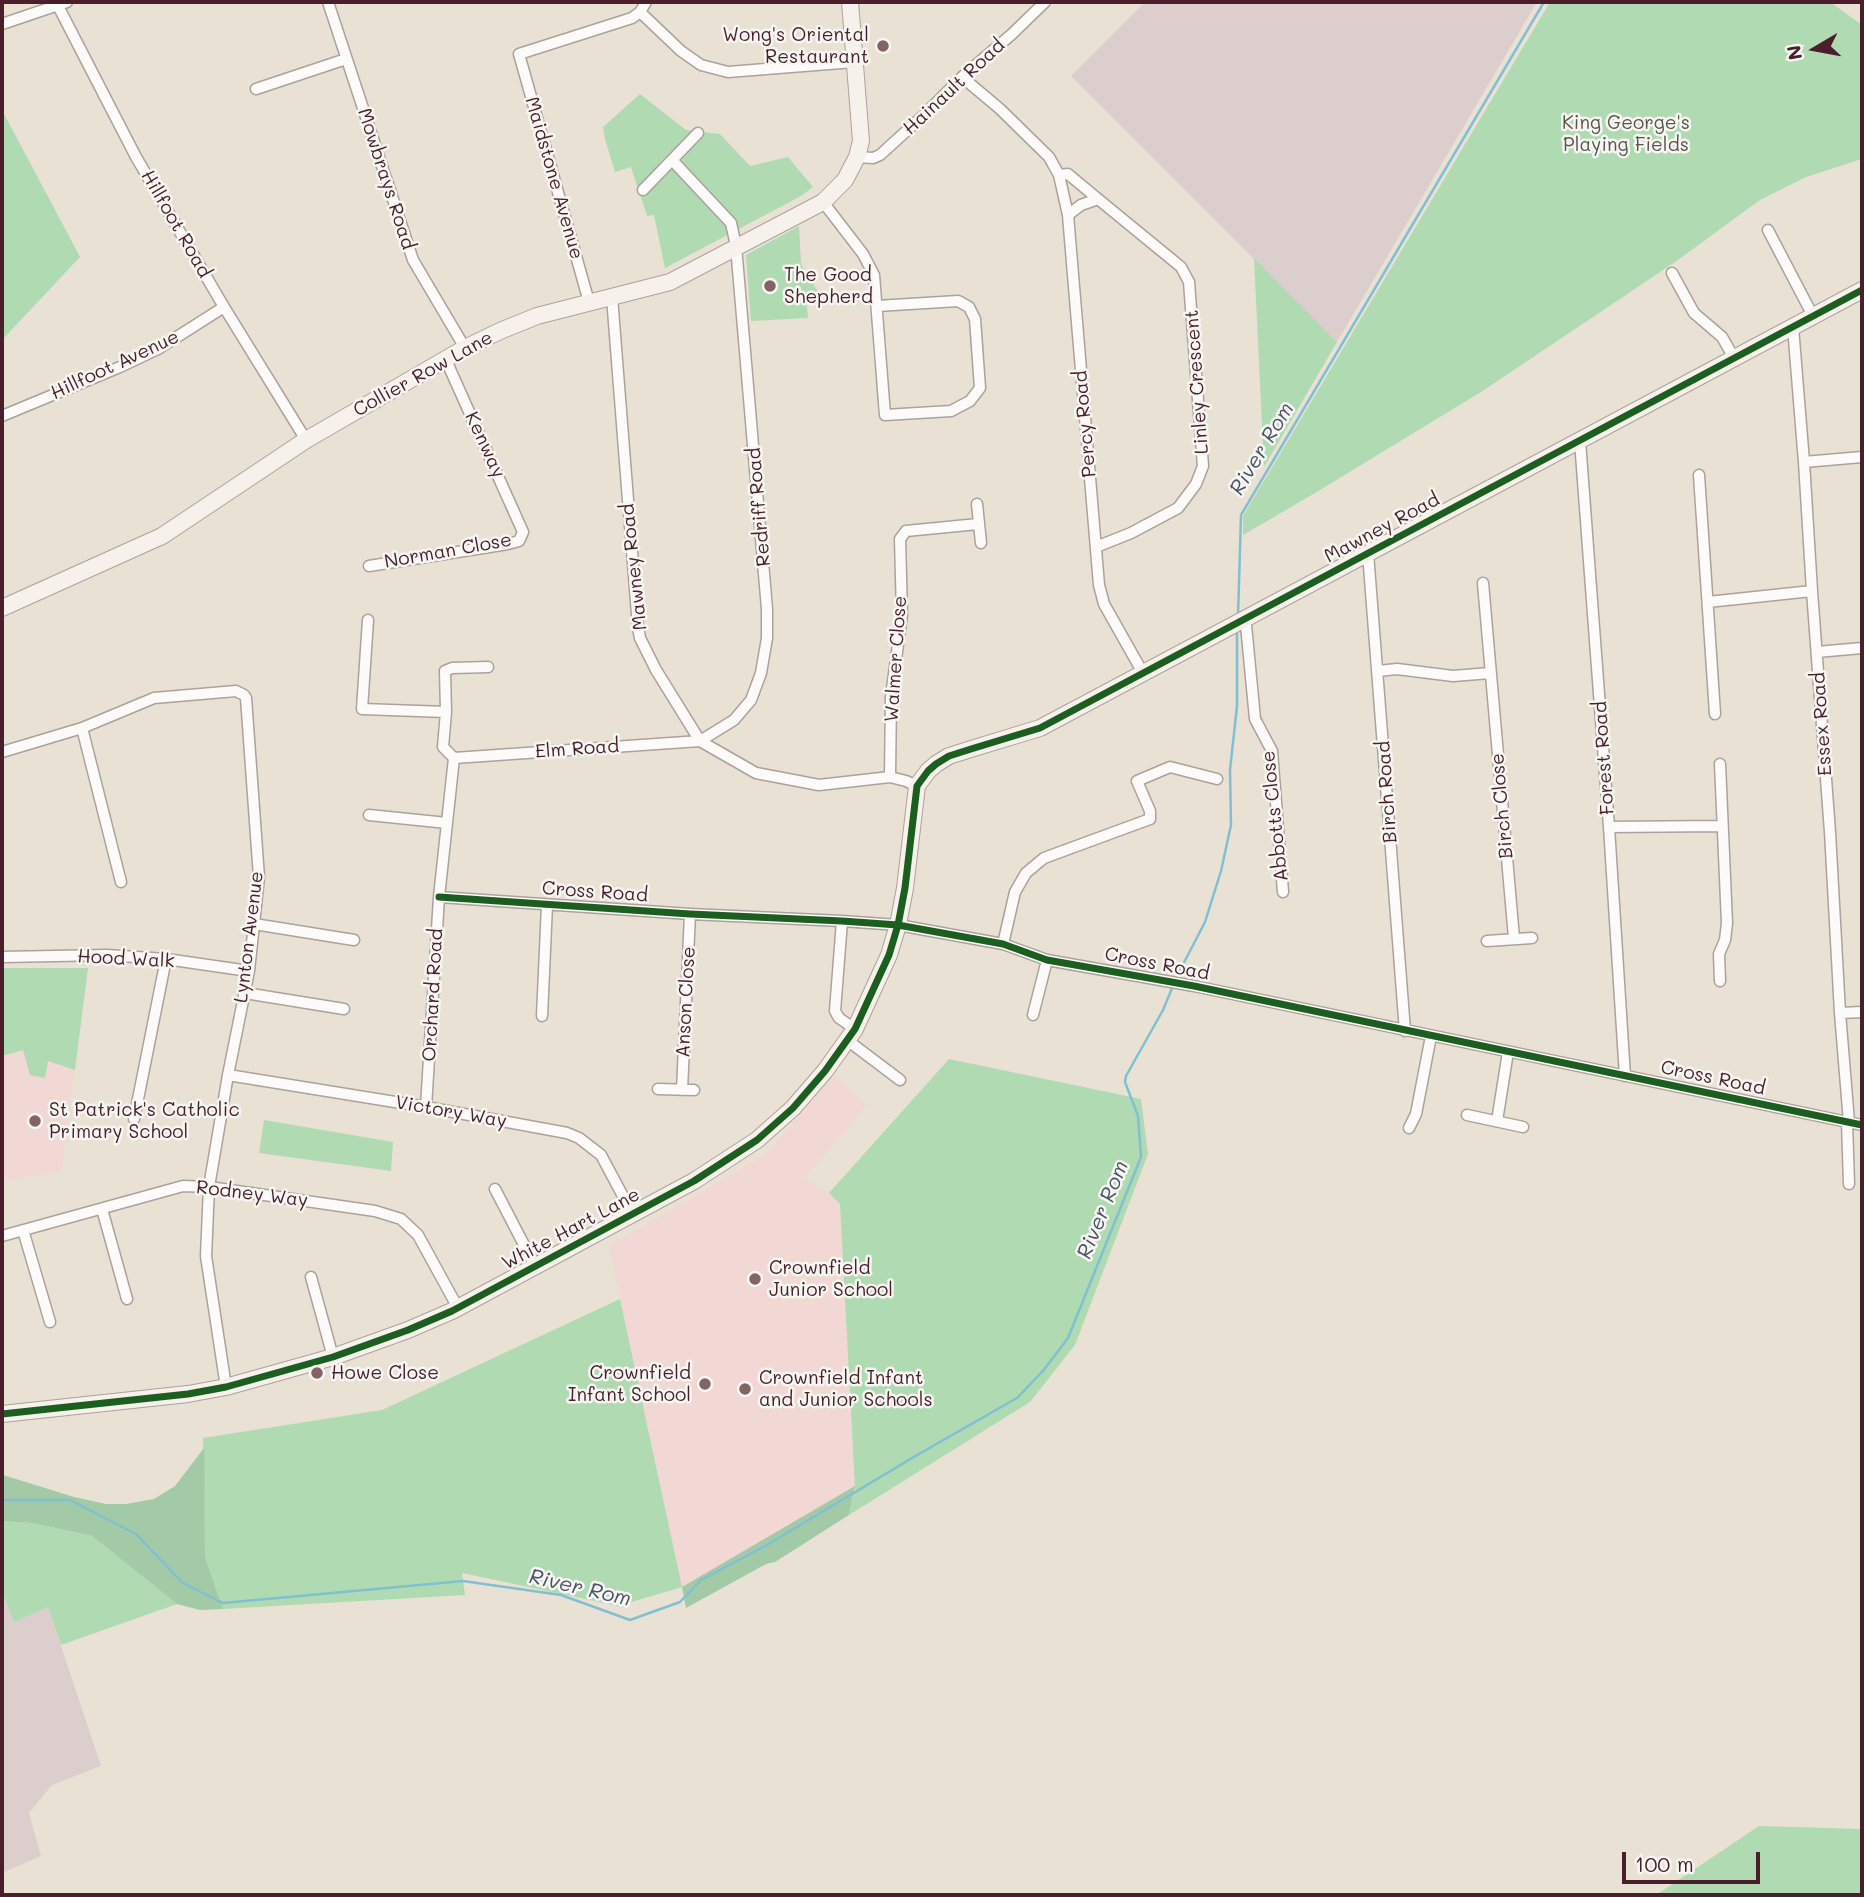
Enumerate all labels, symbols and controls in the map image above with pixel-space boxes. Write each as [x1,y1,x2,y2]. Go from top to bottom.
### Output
north arrow [1780,14,1850,84]
place label: Wong's Oriental Restaurant [722,24,869,68]
street label: Hainault Road [899,34,1009,140]
marker: Wong's Oriental Restaurant [875,38,891,54]
text: N [1780,43,1807,62]
street label: Maidstone Avenue [520,94,588,262]
street label: Mowbrays Road [352,105,420,253]
park label: King George's Playing Fields [1562,112,1690,156]
street label: Hillfoot Road [136,166,216,282]
place label: The Good Shepherd [784,264,873,308]
marker: The Good Shepherd [762,278,778,294]
street label: Linley Crescent [1181,309,1213,455]
street label: Hillfoot Avenue [47,325,183,405]
street label: Collier Row Lane [349,326,497,422]
street label: Percy Road [1069,370,1101,478]
water label: River Rom [1224,398,1300,500]
street label: Kenway [460,408,510,482]
street label: Redriff Road [742,446,776,568]
street label: Mawney Road [1320,488,1444,568]
street label: Mawney Road [616,502,652,632]
street label: Norman Close [382,529,514,573]
street label: Walmer Close [880,595,912,723]
street label: Essex Road [1807,671,1837,777]
street label: Forest Road [1589,700,1619,816]
street label: Elm Road [534,735,620,763]
street label: Birch Road [1372,740,1402,844]
street label: Abbotts Close [1257,750,1293,882]
street label: Birch Close [1486,752,1518,860]
street label: Lynton Avenue [230,870,268,1004]
street label: Cross Road [541,877,649,907]
street label: Orchard Road [418,928,448,1062]
street label: Cross Road [1103,943,1211,985]
street label: Hood Walk [77,945,175,973]
street label: Anson Close [672,946,700,1058]
street label: Cross Road [1659,1056,1767,1100]
street label: Victory Way [393,1091,509,1133]
place label: St Patrick's Catholic Primary School [49,1099,240,1143]
marker: St Patrick's Catholic Primary School [27,1113,43,1129]
water label: River Rom [1072,1157,1134,1263]
street label: Rodney Way [195,1176,309,1212]
street label: White Hart Lane [498,1183,644,1275]
place label: Crownfield Junior School [769,1257,893,1301]
marker: Crownfield Junior School [747,1271,763,1287]
place label: Howe Close [331,1362,439,1384]
place label: Crownfield Infant School [568,1362,691,1406]
marker: Howe Close [309,1365,325,1381]
place label: Crownfield Infant and Junior Schools [759,1367,933,1411]
marker: Crownfield Infant School [697,1376,713,1392]
marker: Crownfield Infant and Junior Schools [737,1381,753,1397]
water label: River Rom [527,1564,633,1612]
scale bar [1626,1838,1764,1882]
text: 100 m [1635,1850,1694,1877]

